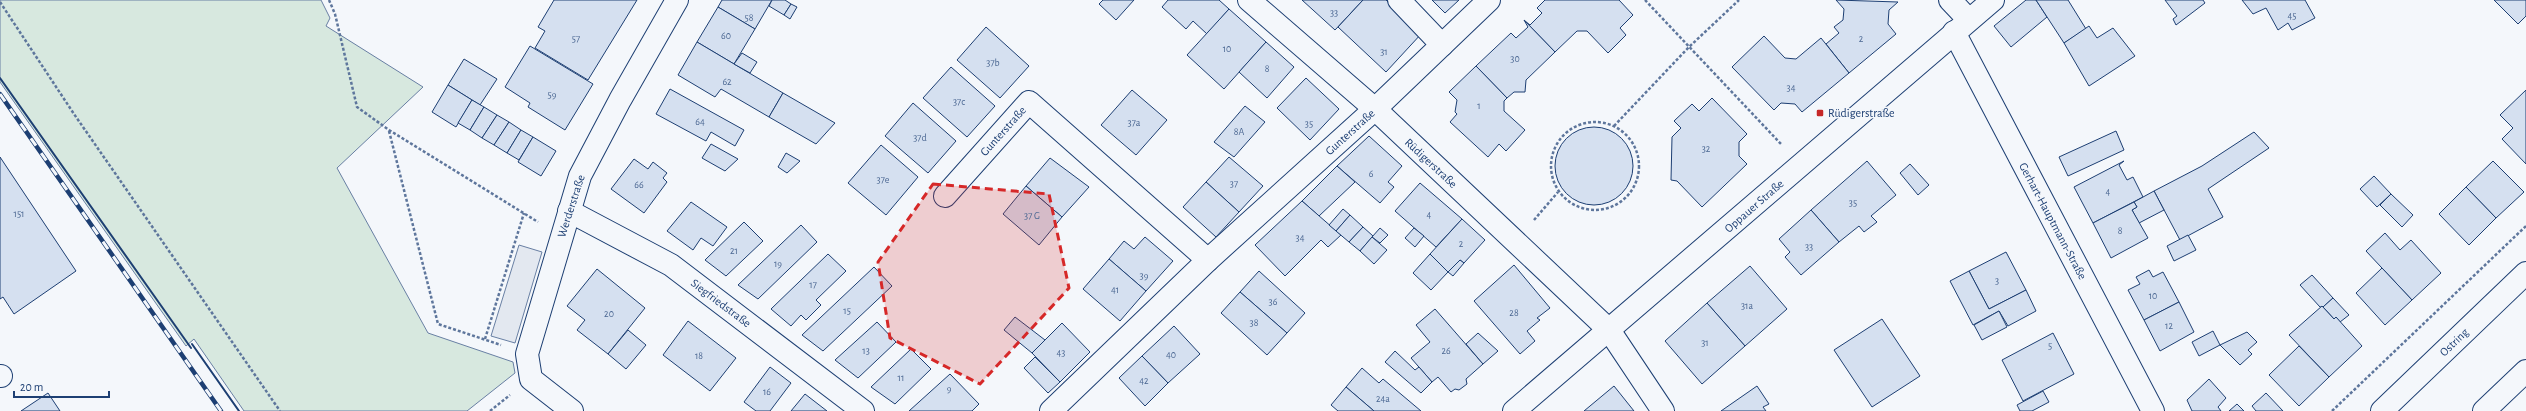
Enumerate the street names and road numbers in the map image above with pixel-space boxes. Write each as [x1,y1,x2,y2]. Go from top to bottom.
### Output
street label: Gunterstraße [978,104,1028,158]
street label: Gunterstraße [1323,107,1377,157]
street label: Rüdigerstraße [1403,136,1459,190]
street label: Gerhart-Hauptmann-Straße [2017,161,2089,281]
street label: Werderstraße [555,173,587,239]
street label: Oppauer Straße [1722,177,1786,235]
street label: Siegfriedstraße [689,277,753,329]
street label: Ostring [2437,326,2471,358]

